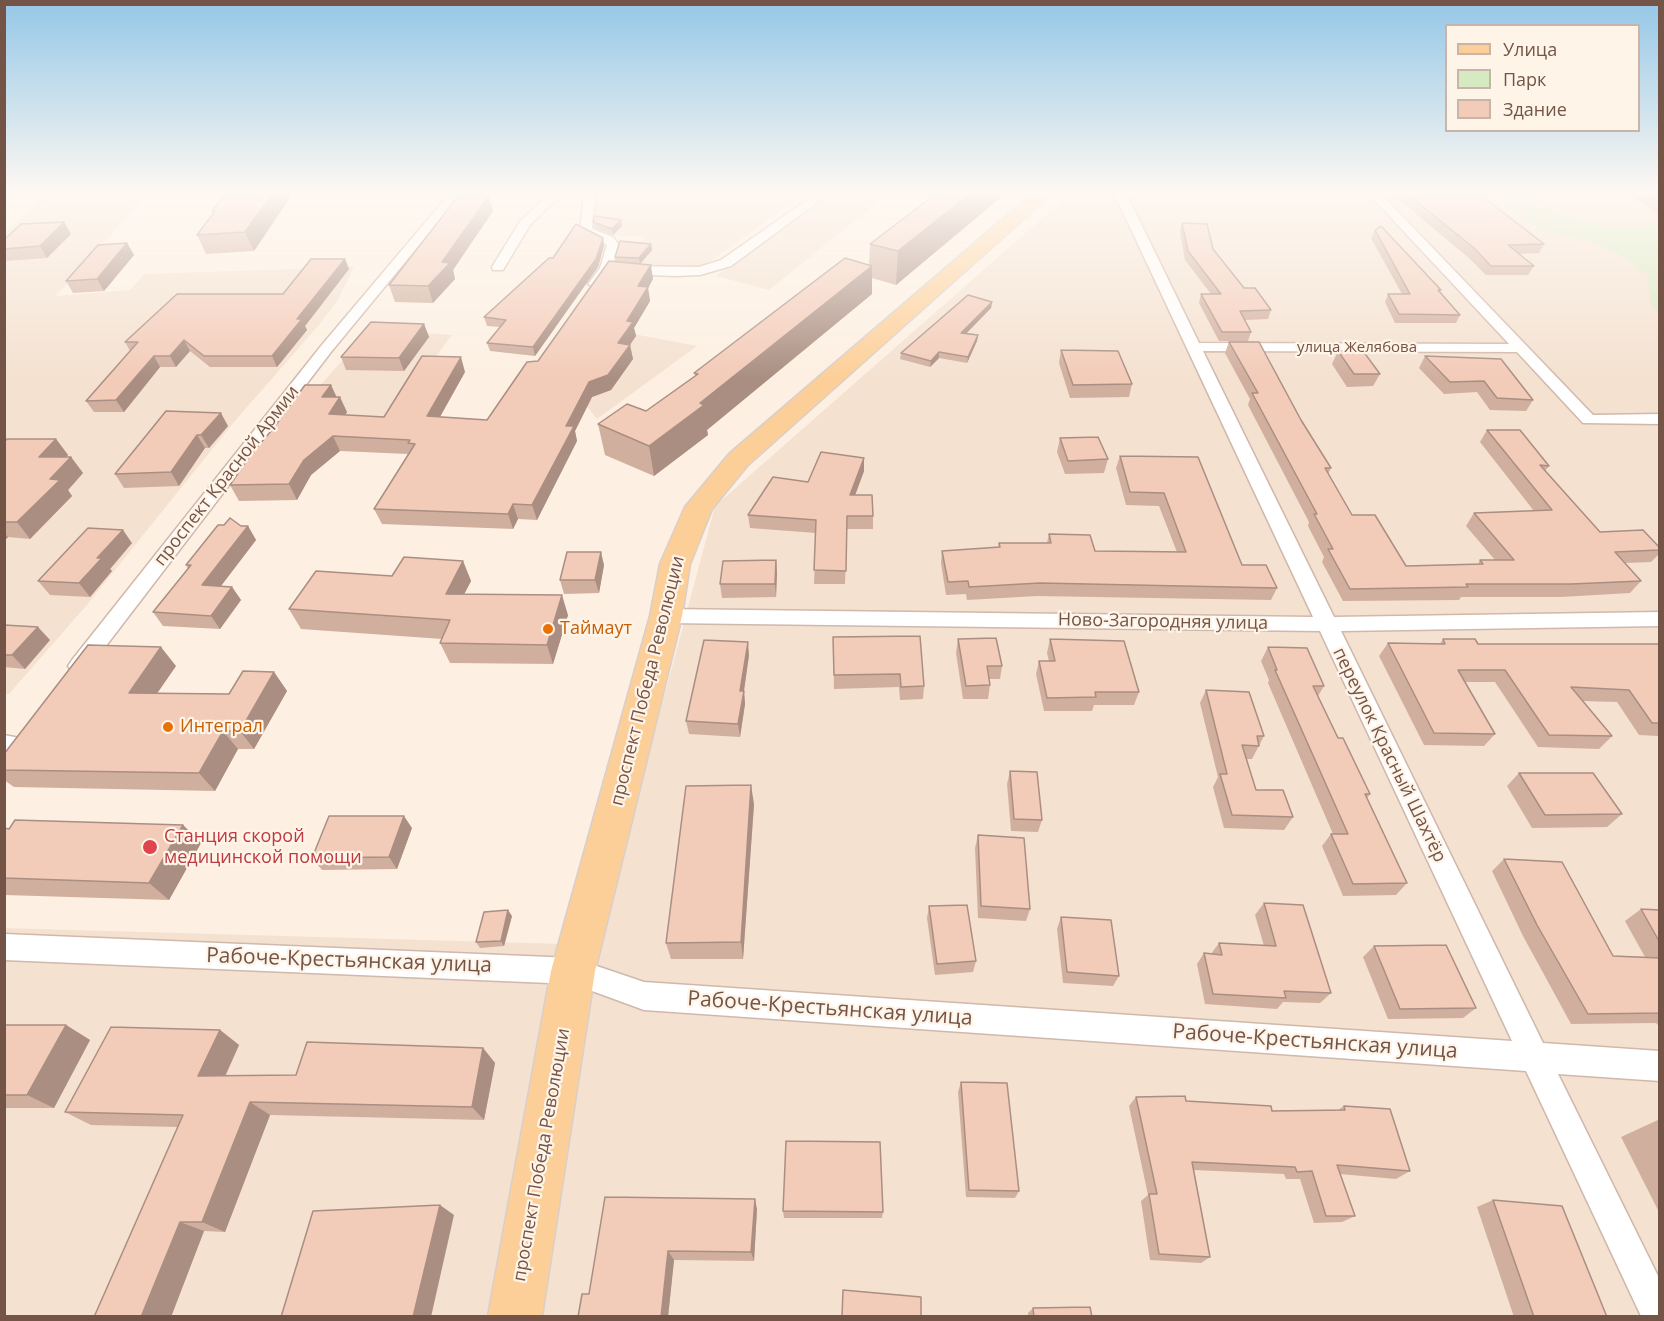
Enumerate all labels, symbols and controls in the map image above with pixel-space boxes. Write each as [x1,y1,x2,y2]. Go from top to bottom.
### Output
legend [1445,24,1640,132]
text: Улица [1503,37,1557,61]
text: Парк [1503,67,1546,91]
text: Здание [1503,97,1567,121]
street label: улица Желябова [1297,339,1417,357]
street label: проспект Красной Армии [150,382,304,570]
street label: проспект Победа Революции [606,554,690,808]
street label: Ново-Загородняя улица [1058,609,1268,635]
place label: Таймаут [560,618,632,640]
marker: Таймаут [541,622,555,636]
street label: переулок Красный Шахтёр [1328,644,1450,866]
place label: Интеграл [180,716,263,738]
marker: Интеграл [161,720,175,734]
place label: Станция скорой медицинской помощи [164,826,362,868]
marker: Станция скорой медицинской помощи [141,838,159,856]
street label: Рабоче-Крестьянская улица [206,943,492,979]
street label: Рабоче-Крестьянская улица [687,986,973,1032]
street label: Рабоче-Крестьянская улица [1172,1019,1458,1065]
street label: проспект Победа Революции [509,1027,575,1283]

